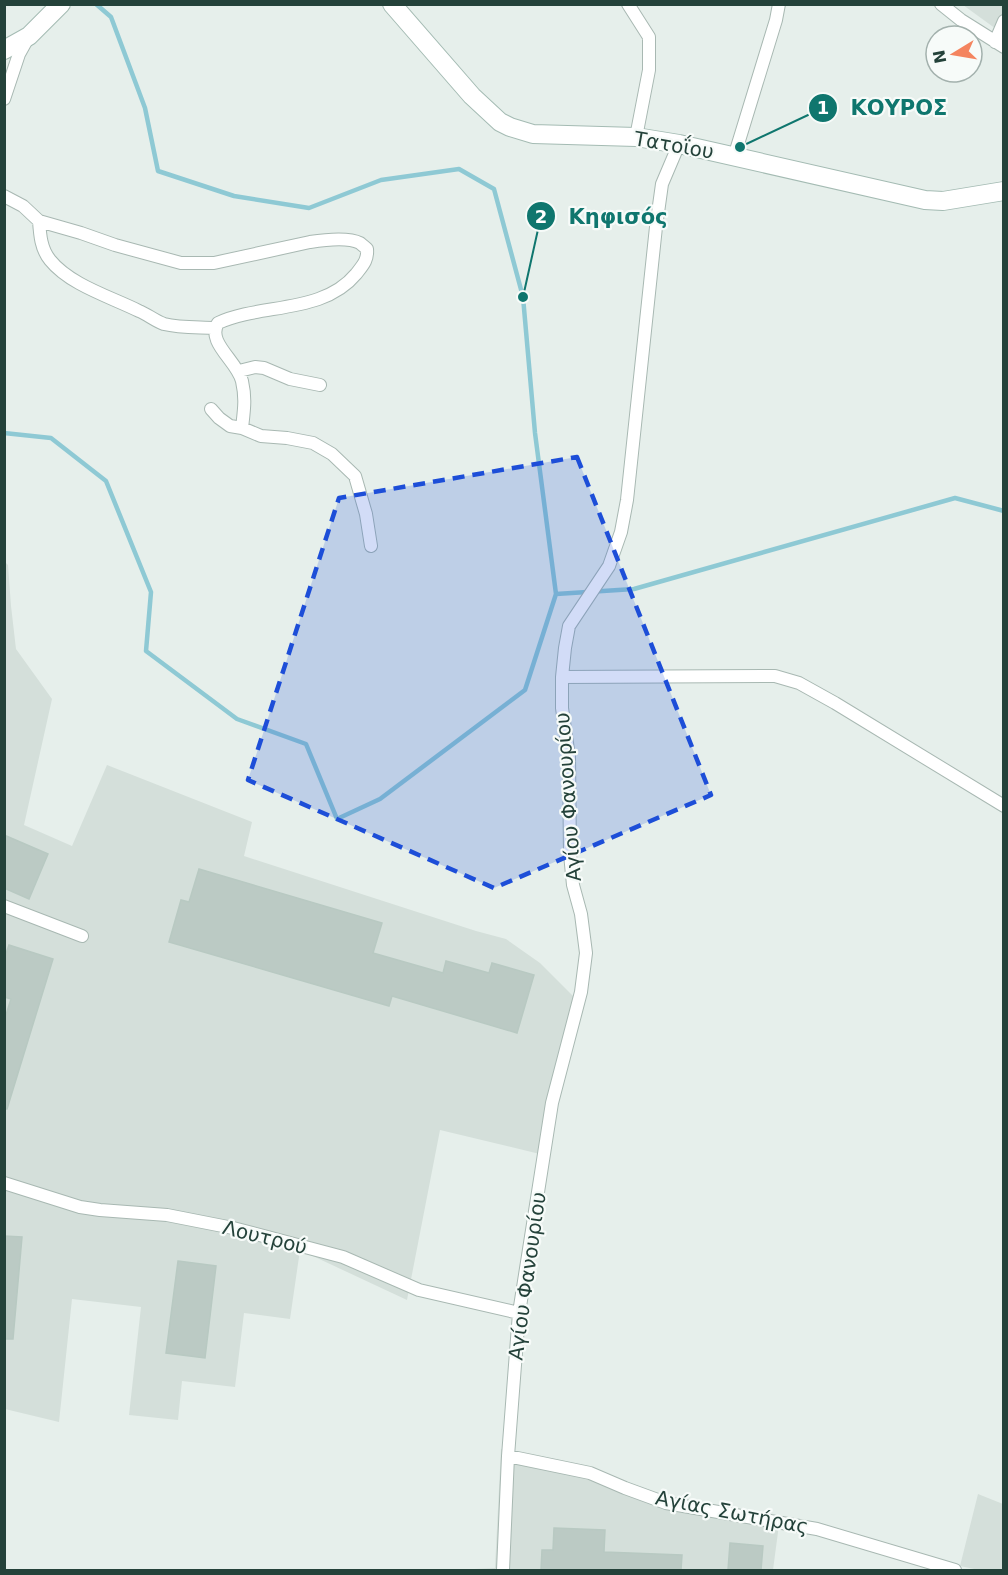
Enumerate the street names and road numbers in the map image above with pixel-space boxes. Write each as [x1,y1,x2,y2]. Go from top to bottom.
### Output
street label: Τατοΐου [631,126,716,164]
street label: Αγίου Φανουρίου [550,712,586,882]
street label: Αγίου Φανουρίου [503,1190,551,1362]
street label: Λουτρού [220,1215,310,1259]
street label: Αγίας Σωτήρας [653,1485,811,1539]

